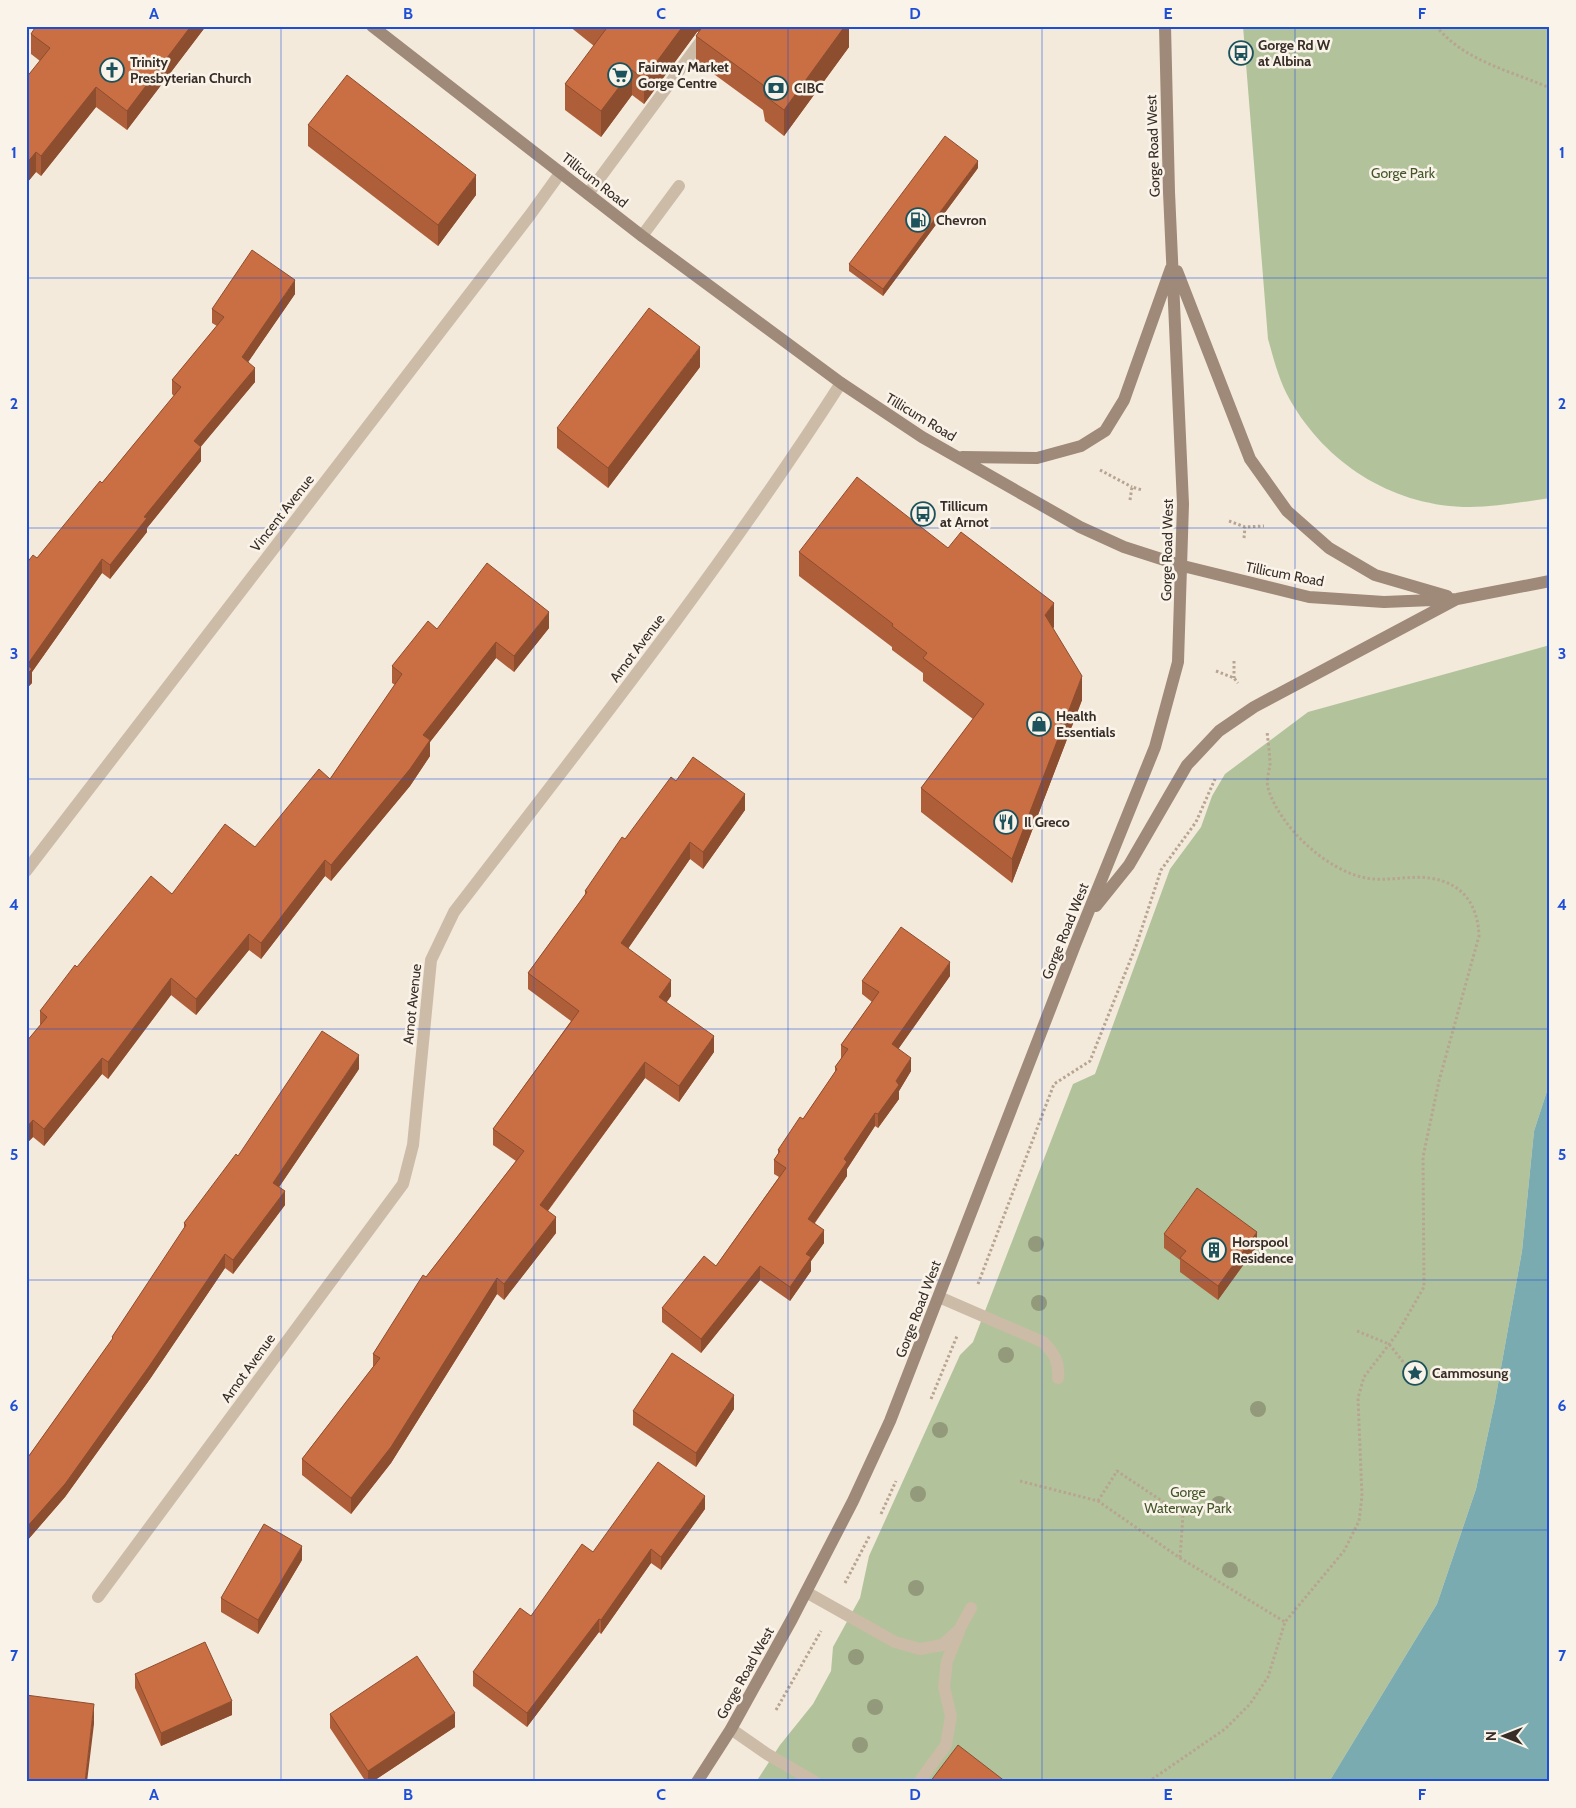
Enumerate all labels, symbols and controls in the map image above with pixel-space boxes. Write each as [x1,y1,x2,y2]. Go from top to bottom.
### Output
text: A [149,4,159,23]
text: B [403,4,413,23]
text: C [656,4,666,23]
text: D [909,4,921,23]
text: E [1163,4,1173,23]
text: F [1418,4,1427,23]
place label: Gorge Rd W at Albina [1258,36,1331,70]
bus stop icon: Gorge Rd W at Albina [1228,40,1254,66]
place label: Trinity Presbyterian Church [130,53,252,87]
church icon: Trinity Presbyterian Church [99,57,125,83]
place label: Fairway Market Gorge Centre [638,58,729,92]
supermarket icon: Fairway Market Gorge Centre [607,62,633,88]
bank icon: CIBC [763,75,789,101]
place label: CIBC [794,79,824,97]
street label: Gorge Road West [1142,94,1164,198]
text: 1 [11,143,17,162]
text: 1 [1559,143,1565,162]
street label: Tillicum Road [558,148,632,212]
park label: Gorge Park [1371,164,1436,182]
fuel station icon: Chevron [905,207,931,233]
place label: Chevron [936,211,987,229]
street label: Tillicum Road [882,389,960,445]
text: 2 [10,394,18,413]
text: 2 [1558,394,1566,413]
street label: Vincent Avenue [246,471,318,555]
place label: Tillicum at Arnot [940,497,989,531]
street label: Gorge Road West [1157,498,1177,601]
bus stop icon: Tillicum at Arnot [910,501,936,527]
street label: Tillicum Road [1244,558,1326,590]
street label: Arnot Avenue [606,610,668,686]
text: 3 [10,644,18,663]
text: 3 [1558,644,1566,663]
place label: Health Essentials [1056,707,1115,741]
shop icon: Health Essentials [1026,711,1052,737]
restaurant icon: Il Greco [993,809,1019,835]
place label: Il Greco [1024,813,1070,831]
street label: Gorge Road West [1037,880,1093,982]
text: 4 [9,895,19,914]
text: 4 [1557,895,1567,914]
street label: Arnot Avenue [399,963,425,1045]
text: 5 [10,1145,18,1164]
text: 5 [1558,1145,1566,1164]
place label: Horspool Residence [1232,1233,1293,1267]
building icon: Horspool Residence [1201,1237,1227,1263]
street label: Gorge Road West [891,1258,945,1360]
street label: Arnot Avenue [217,1330,279,1406]
place icon: Cammosung [1402,1360,1428,1386]
place label: Cammosung [1432,1364,1508,1382]
text: 6 [10,1396,19,1415]
text: 6 [1558,1396,1567,1415]
park label: Gorge Waterway Park [1144,1483,1232,1517]
street label: Gorge Road West [712,1624,778,1722]
text: 7 [10,1646,19,1665]
text: 7 [1558,1646,1567,1665]
north arrow [1478,1710,1528,1760]
text: N [1482,1731,1500,1741]
text: A [149,1785,159,1804]
text: B [403,1785,413,1804]
text: C [656,1785,666,1804]
text: D [909,1785,921,1804]
text: E [1163,1785,1173,1804]
text: F [1418,1785,1427,1804]

